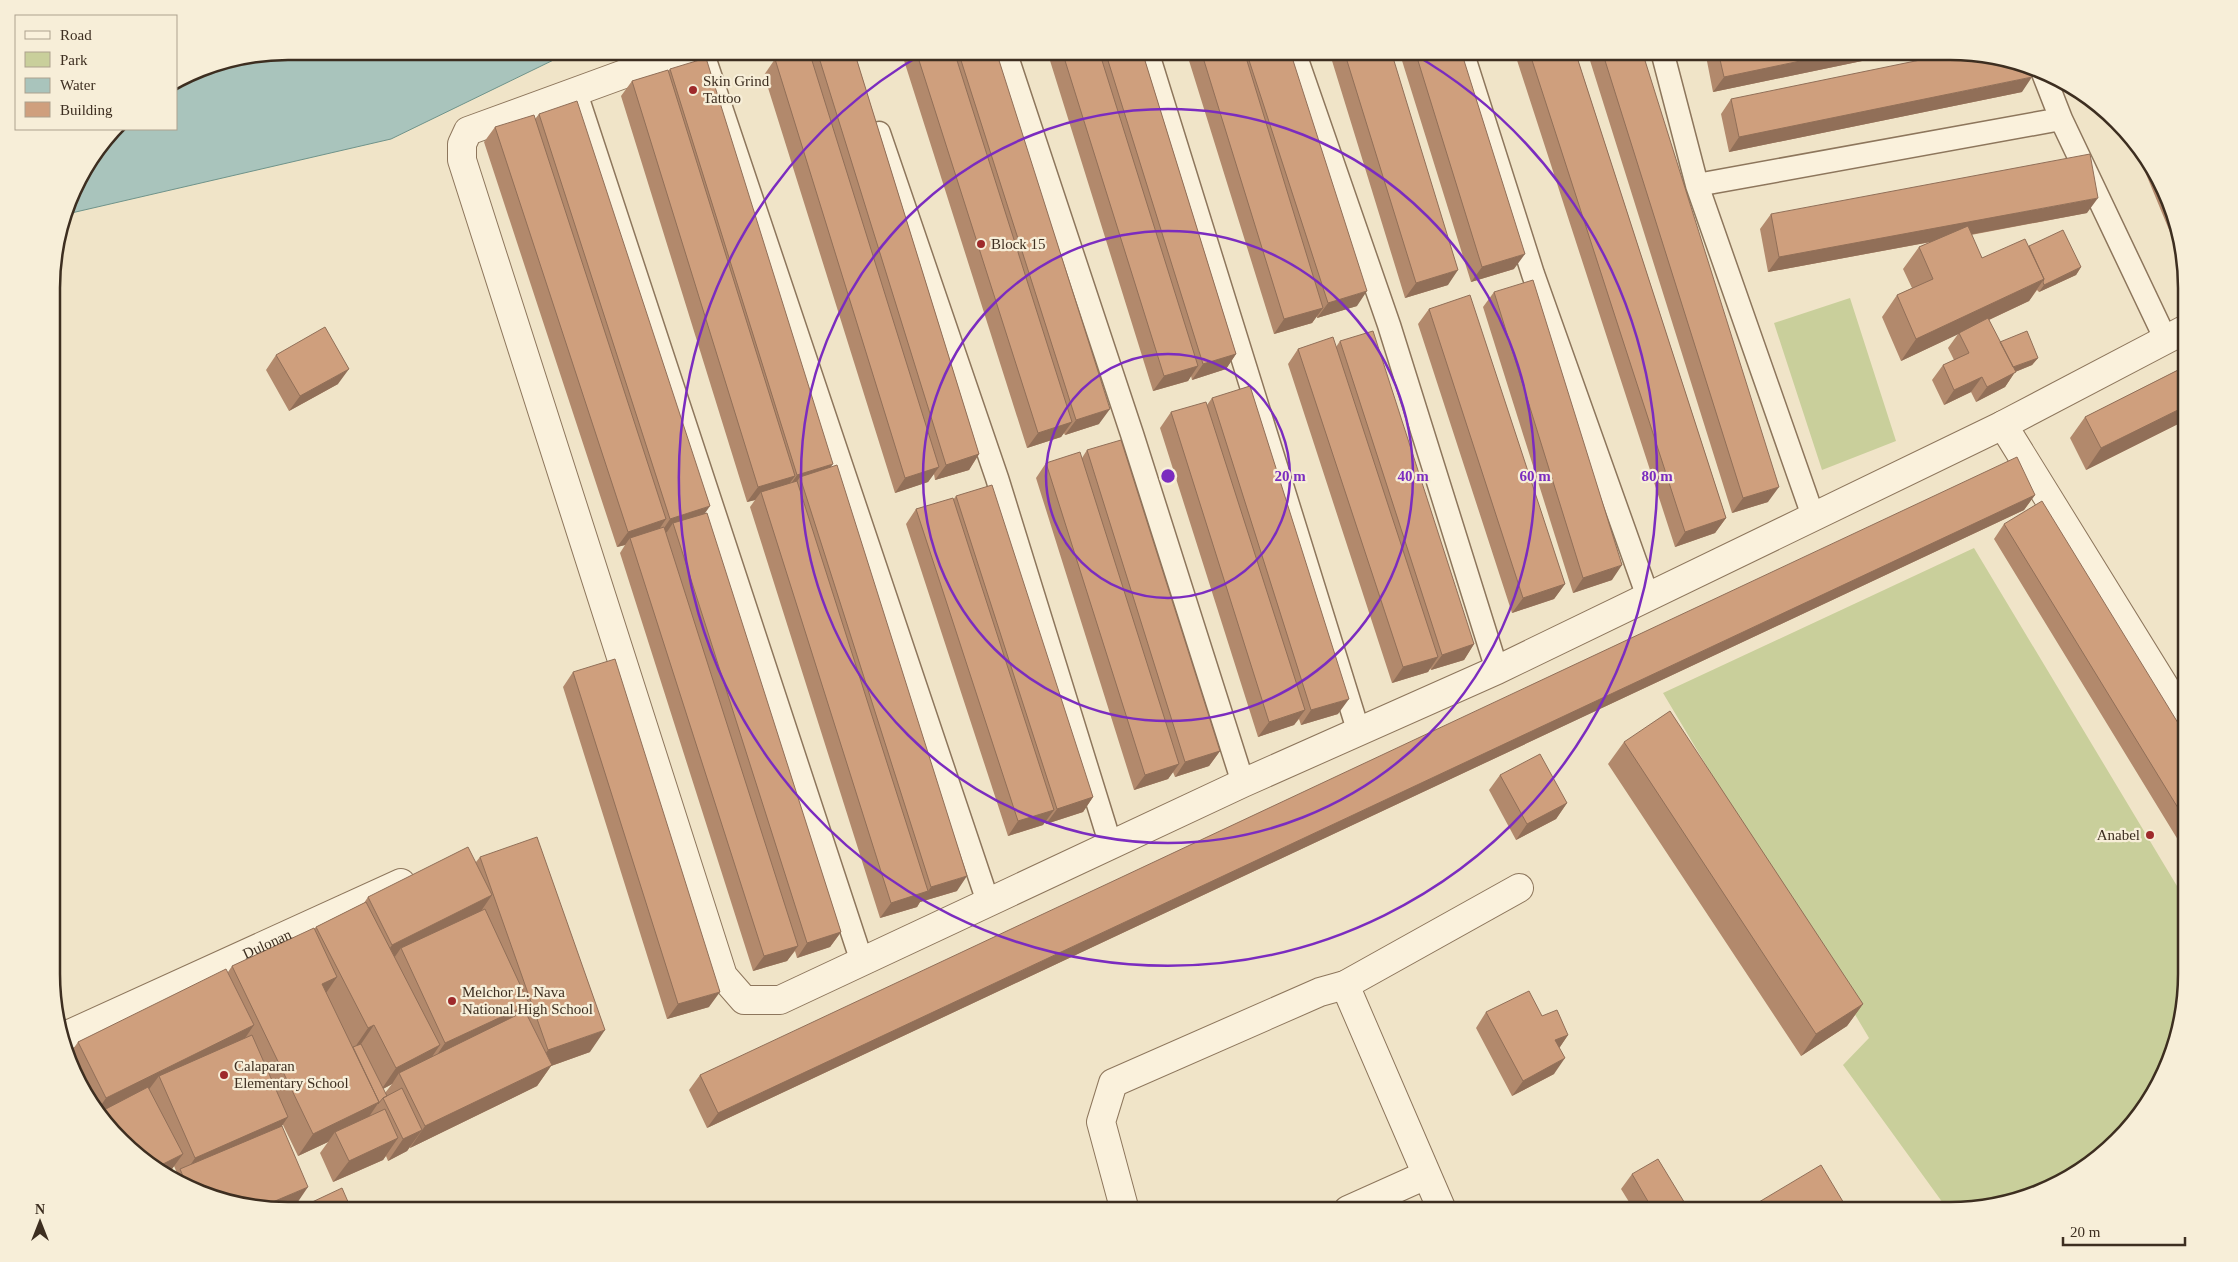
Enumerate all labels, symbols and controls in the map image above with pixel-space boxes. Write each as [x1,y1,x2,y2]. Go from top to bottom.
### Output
legend [15,15,178,130]
text: Road [60,27,92,43]
text: Park [60,52,88,68]
place label: Skin Grind Tattoo [703,73,770,106]
text: Water [60,77,95,93]
marker: Skin Grind Tattoo [687,84,699,96]
text: Building [60,102,113,118]
place label: Block 15 [991,236,1046,252]
marker: Block 15 [975,238,987,250]
centre of rings [1159,467,1177,485]
text: 20 m [1274,468,1306,484]
text: 40 m [1397,468,1429,484]
text: 60 m [1519,468,1551,484]
text: 80 m [1641,468,1673,484]
place label: Anabel [2097,827,2140,843]
marker: Anabel [2144,829,2156,841]
street label: Dulonan [240,926,294,962]
place label: Melchor L. Nava National High School [462,984,593,1017]
marker: Melchor L. Nava National High School [446,995,458,1007]
place label: Calaparan Elementary School [234,1058,349,1091]
marker: Calaparan Elementary School [218,1069,230,1081]
north arrow [15,1197,65,1247]
text: N [35,1202,45,1217]
scale bar [2063,1214,2186,1246]
text: 20 m [2070,1224,2101,1240]

